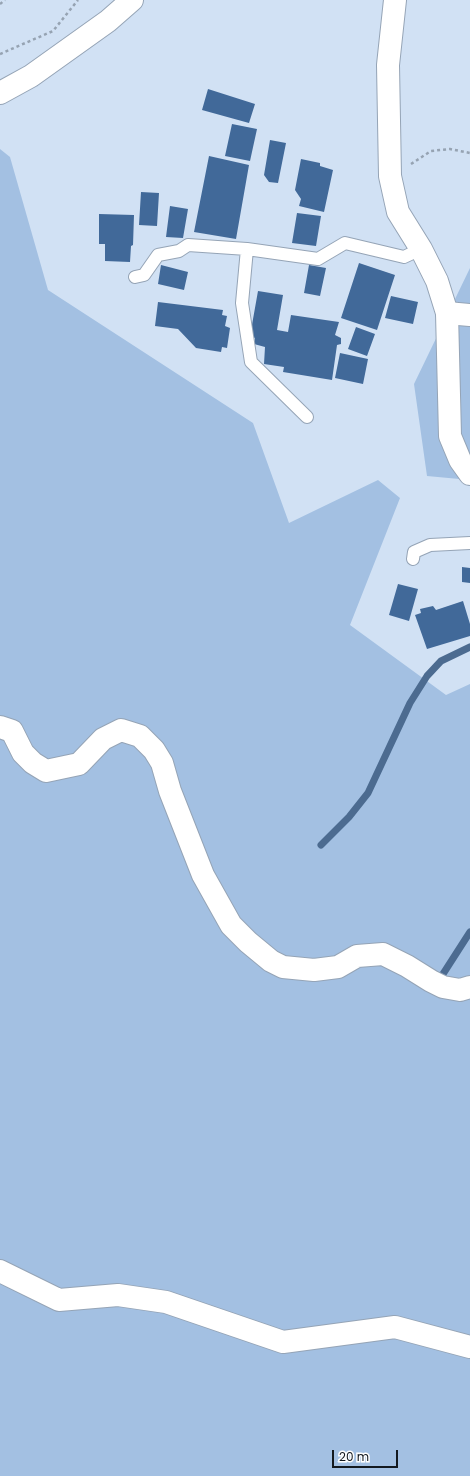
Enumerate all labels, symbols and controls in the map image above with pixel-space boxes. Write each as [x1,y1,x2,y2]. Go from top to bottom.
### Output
scale bar [334,1442,400,1468]
text: 20 m [339,1448,369,1465]

